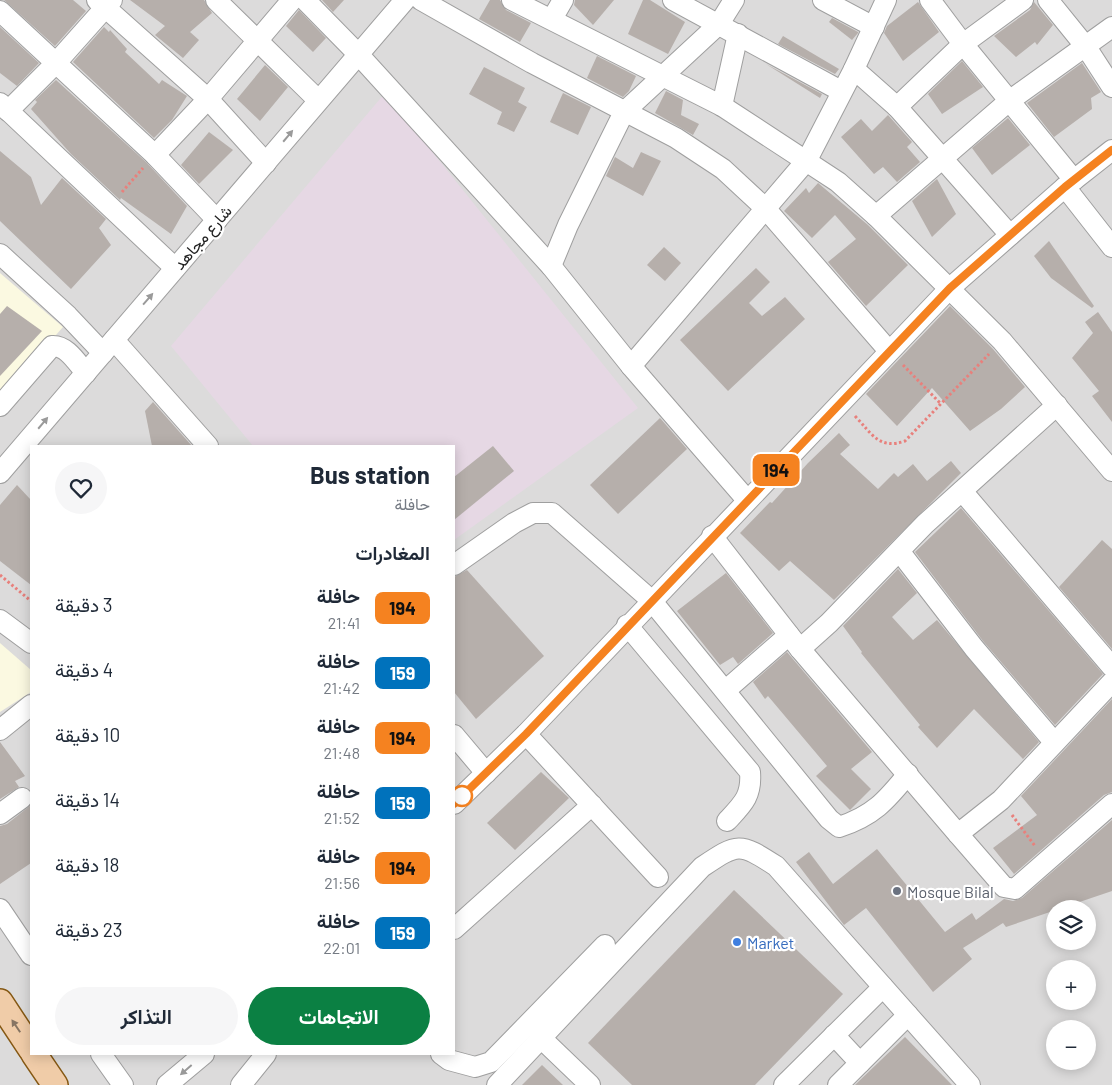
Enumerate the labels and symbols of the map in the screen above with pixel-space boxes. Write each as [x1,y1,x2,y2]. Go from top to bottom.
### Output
one-way arrow [282,130,293,142]
street label: شارع مجاهد [169,201,237,275]
one-way arrow [143,293,154,306]
one-way arrow [37,417,48,429]
line badge: 194 [747,454,805,486]
unlabelled marker [451,785,473,807]
place label: Mosque Bilal [907,882,994,901]
marker: Mosque Bilal [891,885,903,897]
place label: Market [747,933,794,952]
marker: Market [731,936,743,948]
one-way arrow [11,1019,20,1033]
one-way arrow [179,1064,192,1075]

